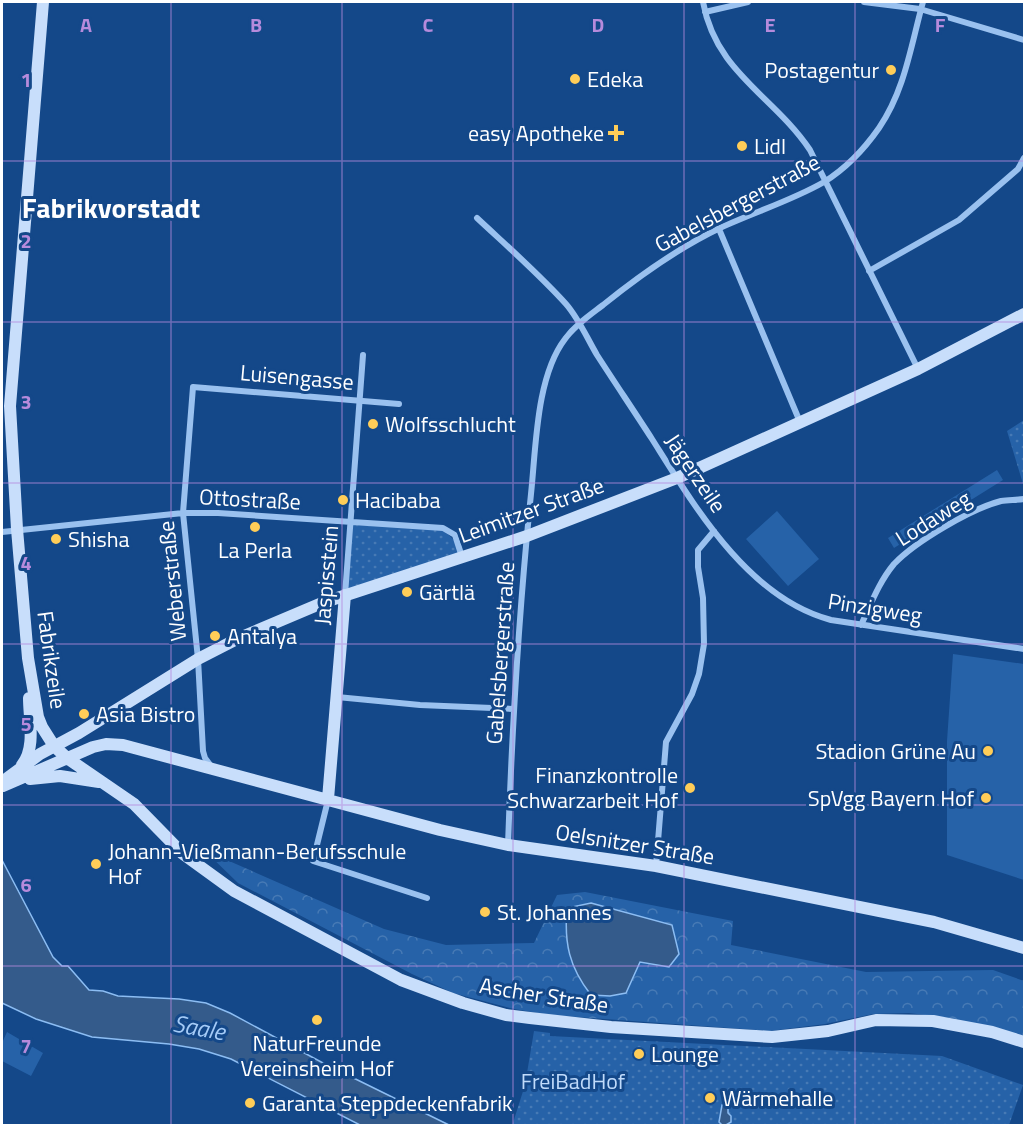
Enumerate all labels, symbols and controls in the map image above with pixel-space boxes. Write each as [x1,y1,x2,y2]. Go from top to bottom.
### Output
text: A [80,9,92,40]
text: B [250,9,262,40]
text: C [423,9,434,40]
text: D [592,9,604,40]
text: E [764,9,776,40]
text: F [935,9,946,40]
place label: Postagentur [764,53,879,87]
place label: Edeka [587,62,643,96]
marker: Postagentur [884,63,898,77]
text: 1 [20,64,32,95]
marker: Edeka [568,72,582,86]
place label: easy Apotheke [468,116,604,150]
marker: easy Apotheke [609,126,623,140]
place label: Lidl [754,129,786,163]
marker: Lidl [735,139,749,153]
street label: Gabelsbergerstraße [648,145,826,261]
district label: Fabrikvorstadt [22,186,200,229]
text: 2 [20,225,32,256]
street label: Luisengasse [239,355,355,399]
text: 3 [20,386,32,417]
place label: Wolfsschlucht [385,407,516,441]
marker: Wolfsschlucht [366,417,380,431]
street label: Jägerzeile [657,426,735,520]
street label: Leimitzer Straße [453,468,609,552]
street label: Ottostraße [198,479,302,519]
street label: Lodaweg [888,481,978,555]
place label: Hacibaba [355,483,440,517]
marker: Hacibaba [336,493,350,507]
street label: Weberstraße [149,519,195,643]
marker: La Perla [248,520,262,534]
place label: Shisha [68,522,130,556]
street label: Jaspisstein [305,524,347,626]
marker: Shisha [49,532,63,546]
place label: La Perla [218,533,292,567]
text: 4 [20,547,32,578]
street label: Gabelsbergerstraße [477,560,523,746]
place label: Gärtlä [419,575,475,609]
street label: Pinzigweg [825,584,925,632]
marker: Gärtlä [400,585,414,599]
street label: Fabrikzeile [28,609,76,711]
place label: Antalya [227,619,297,653]
marker: Antalya [208,629,222,643]
place label: Asia Bistro [96,697,195,731]
marker: Asia Bistro [77,707,91,721]
text: 5 [20,708,32,739]
place label: Stadion Grüne Au [815,734,976,768]
marker: Stadion Grüne Au [981,744,995,758]
place label: Finanzkontrolle Schwarzarbeit Hof [507,758,679,817]
marker: Finanzkontrolle Schwarzarbeit Hof [683,781,697,795]
place label: SpVgg Bayern Hof [808,781,975,815]
marker: SpVgg Bayern Hof [979,791,993,805]
street label: Oelsnitzer Straße [553,815,717,873]
place label: Johann-Vießmann-Berufsschule Hof [108,834,406,893]
marker: Johann-Vießmann-Berufsschule Hof [89,857,103,871]
text: 6 [20,869,32,900]
place label: St. Johannes [497,895,612,929]
marker: St. Johannes [478,905,492,919]
street label: Ascher Straße [477,968,611,1022]
water label: Saale [170,1005,230,1050]
marker: NaturFreunde Vereinsheim Hof [310,1013,324,1027]
place label: NaturFreunde Vereinsheim Hof [240,1026,394,1085]
text: 7 [20,1030,32,1061]
place label: Lounge [651,1037,719,1071]
marker: Lounge [632,1047,646,1061]
park label: FreiBadHof [521,1064,626,1098]
place label: Wärmehalle [722,1081,833,1115]
place label: Garanta Steppdeckenfabrik [262,1086,513,1120]
marker: Wärmehalle [703,1091,717,1105]
marker: Garanta Steppdeckenfabrik [243,1096,257,1110]

